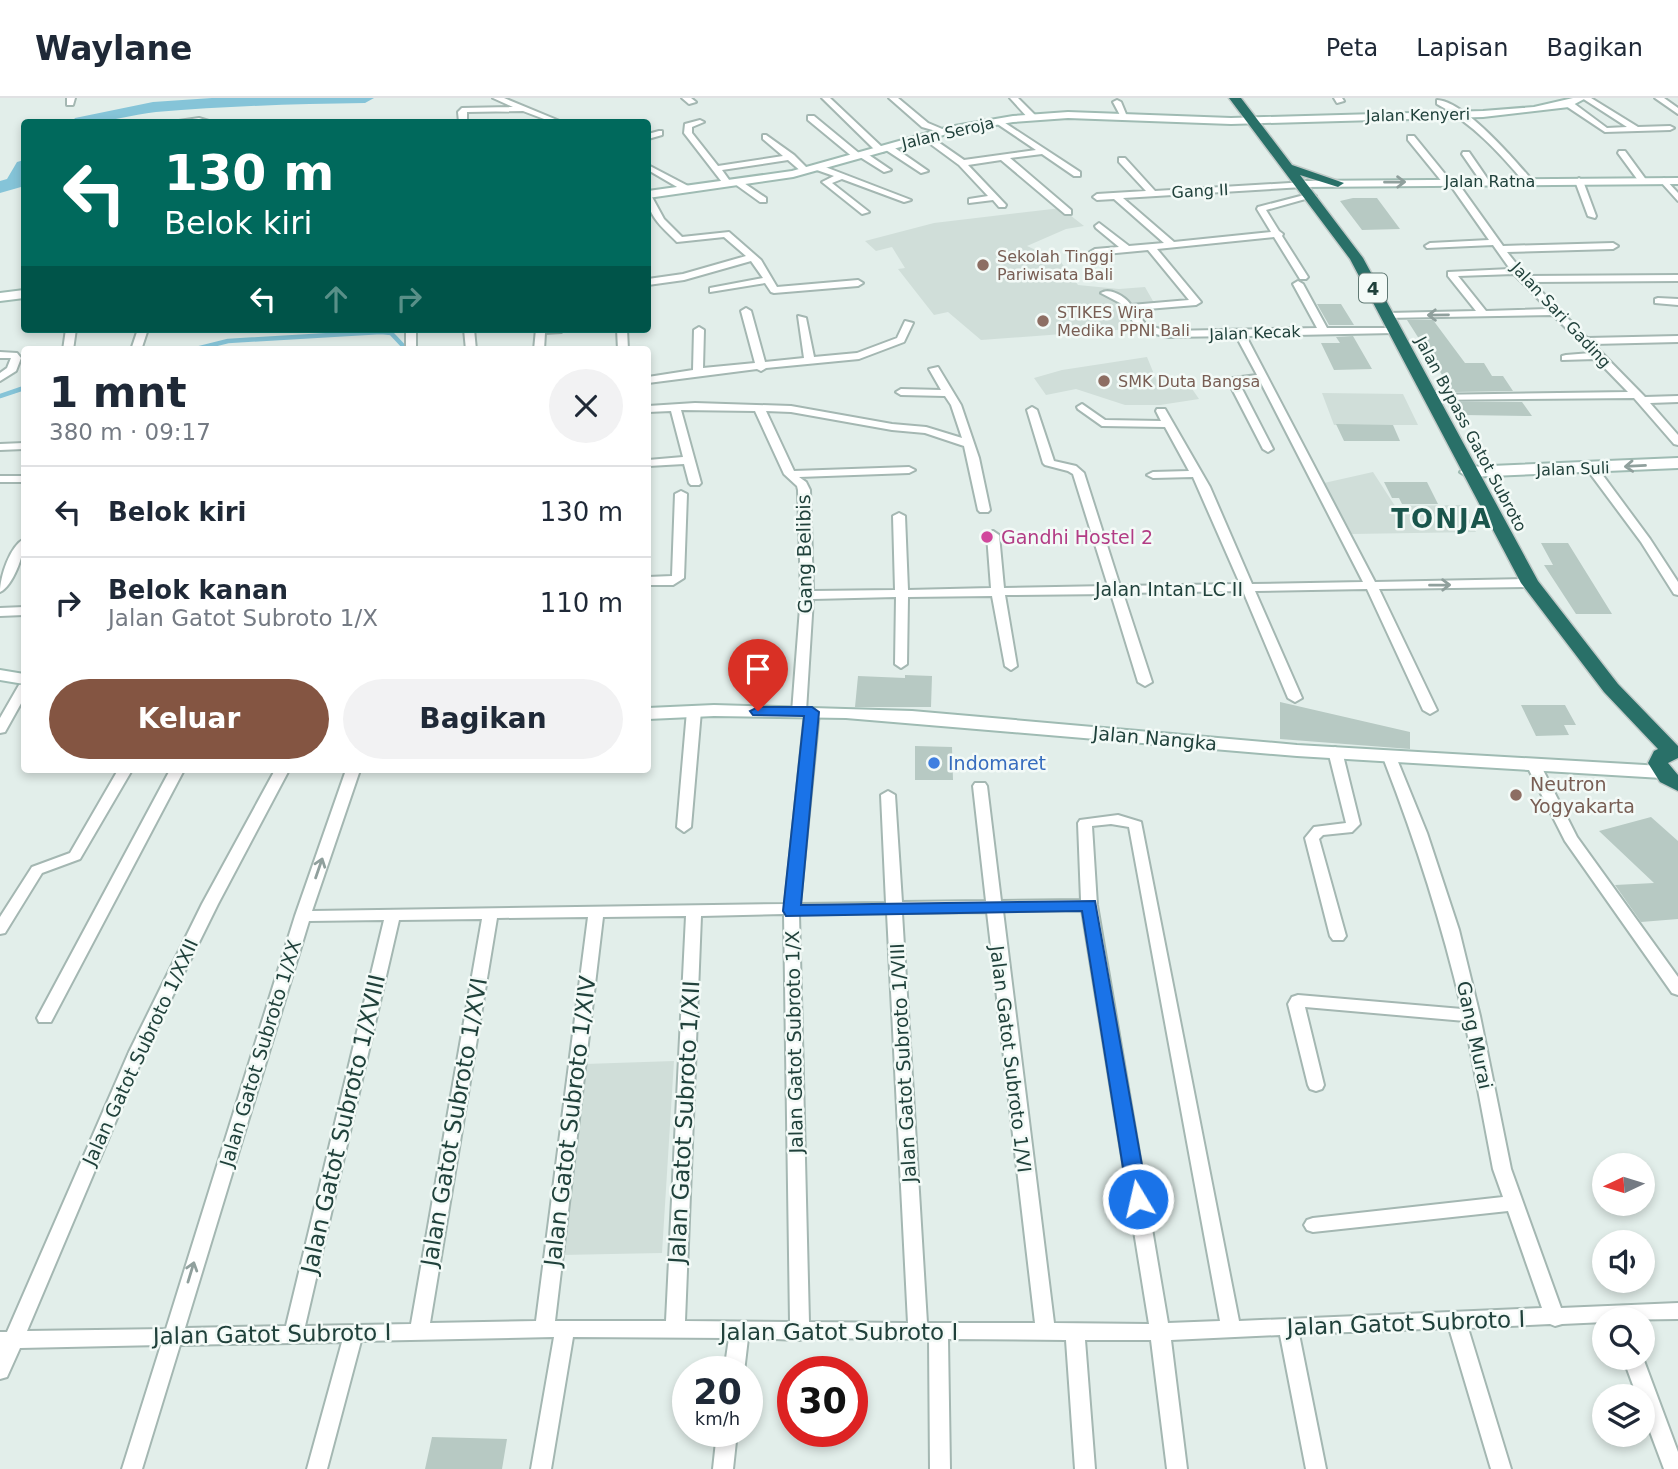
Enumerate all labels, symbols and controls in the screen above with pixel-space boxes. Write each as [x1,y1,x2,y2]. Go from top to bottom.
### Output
text: Waylane [35,29,192,68]
text: Peta [1326,34,1378,62]
text: Lapisan [1416,34,1509,62]
text: Bagikan [1547,34,1643,62]
street label: Jalan Kenyeri [1365,105,1470,125]
street label: Jalan Seroja [899,113,996,153]
text: 130 m [164,145,334,202]
icon: left [49,147,140,238]
street label: Jalan Ratna [1444,172,1535,191]
one-way arrow [1383,176,1406,189]
street label: Gang II [1171,180,1229,202]
text: Belok kiri [164,204,312,242]
place label: Sekolah Tinggi Pariwisata Bali [997,247,1114,284]
marker: Sekolah Tinggi Pariwisata Bali [975,257,991,273]
street label: Jalan Sari Gading [1507,258,1615,372]
road number: 4 [1359,274,1387,302]
icon: left [244,280,282,318]
icon: ahead [317,280,355,318]
icon: right [390,280,428,318]
place label: STIKES Wira Medika PPNI Bali [1057,303,1190,340]
one-way arrow [1426,308,1449,322]
marker: STIKES Wira Medika PPNI Bali [1035,313,1051,329]
street label: Jalan Kecak [1208,322,1302,344]
street label: Jalan Bypass Gatot Subroto [1411,332,1531,535]
text: 1 mnt [49,368,187,417]
button: close [549,369,623,443]
place label: SMK Duta Bangsa [1118,372,1260,391]
marker: SMK Duta Bangsa [1096,373,1112,389]
text: 380 m · 09:17 [49,419,211,445]
street label: Jalan Suli [1535,458,1610,480]
one-way arrow [1624,460,1647,473]
icon: left [49,493,87,531]
street label: Gang Belibis [792,494,816,614]
text: Belok kiri [108,497,247,527]
text: 130 m [540,497,623,527]
district label: TONJA [1391,504,1493,534]
place label: Gandhi Hostel 2 [1001,526,1153,548]
marker: Gandhi Hostel 2 [979,529,995,545]
text: Belok kanan [108,575,288,605]
street label: Jalan Intan LC II [1094,578,1243,600]
one-way arrow [1428,578,1451,592]
icon: right [49,584,87,622]
text: 110 m [540,588,623,618]
text: Jalan Gatot Subroto 1/X [108,605,378,631]
pin [728,639,788,711]
icon: arrive [739,650,777,688]
button: Keluar [49,679,329,759]
button: Bagikan [343,679,623,759]
street label: Jalan Nangka [1091,722,1218,754]
place label: Indomaret [948,752,1046,774]
marker: Indomaret [926,755,942,771]
place label: Neutron Yogyakarta [1529,773,1635,817]
marker: Neutron Yogyakarta [1508,787,1524,803]
one-way arrow [314,858,326,880]
street label: Jalan Gatot Subroto 1/X [781,930,807,1155]
street label: Jalan Gatot Subroto 1/XXII [77,935,202,1170]
street label: Jalan Gatot Subroto 1/XX [215,937,305,1170]
street label: Jalan Gatot Subroto 1/VIII [886,943,920,1184]
street label: Jalan Gatot Subroto 1/VI [986,943,1036,1174]
street label: Jalan Gatot Subroto 1/XVIII [295,972,390,1278]
street label: Jalan Gatot Subroto 1/XIV [539,974,601,1270]
street label: Jalan Gatot Subroto 1/XVI [415,976,492,1270]
street label: Gang Murai [1453,979,1497,1091]
street label: Jalan Gatot Subroto 1/XII [663,980,704,1266]
north arrow [1592,1153,1656,1216]
map controls [1592,1153,1655,1447]
position arrow [1101,1162,1175,1236]
button: sound [1592,1230,1655,1293]
one-way arrow [186,1261,199,1283]
street label: Jalan Gatot Subroto I [1284,1306,1526,1340]
button: search [1592,1307,1655,1370]
street label: Jalan Gatot Subroto I [151,1319,391,1349]
street label: Jalan Gatot Subroto I [718,1319,958,1345]
speed limit sign: 30 [777,1356,868,1447]
text: 20 [693,1372,742,1412]
button: layers [1592,1384,1655,1447]
text: km/h [695,1408,740,1429]

